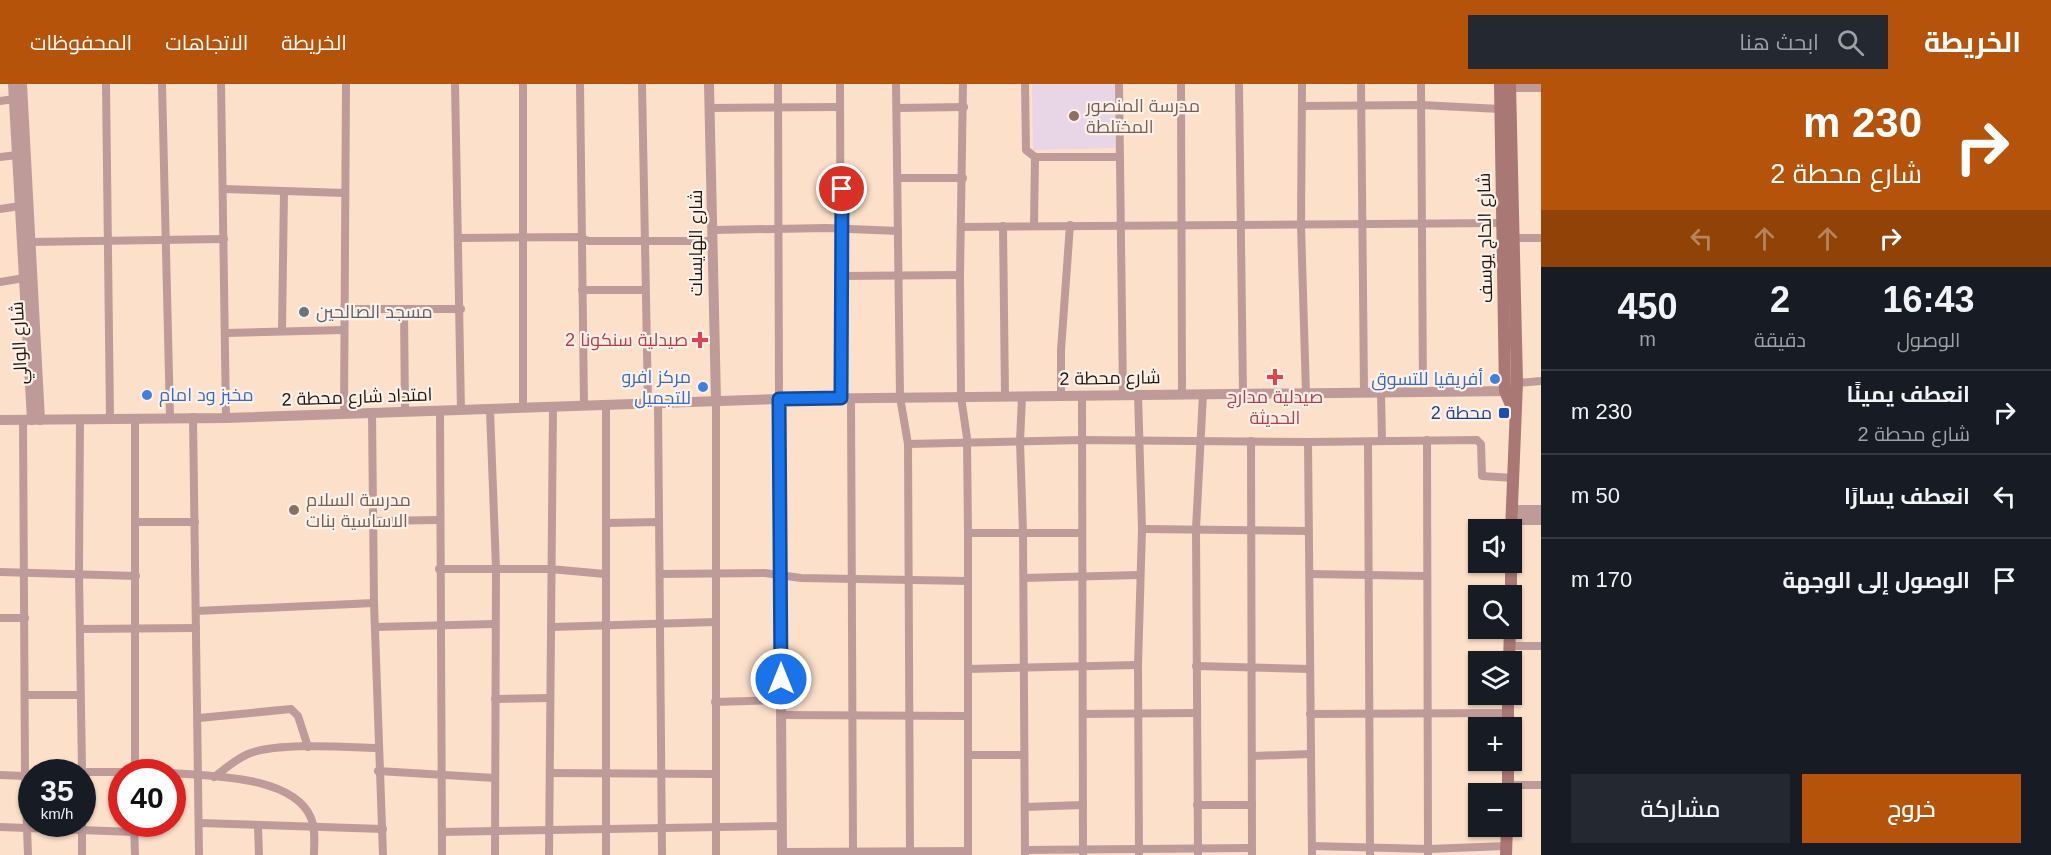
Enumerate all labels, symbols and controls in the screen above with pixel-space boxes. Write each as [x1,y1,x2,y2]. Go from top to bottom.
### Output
search box [1468,15,1888,69]
icon: search [1834,26,1867,59]
text: الخريطة [1924,27,2021,58]
text: ابحث هنا [1739,30,1819,55]
text: المحفوظات [30,31,132,54]
text: الاتجاهات [165,31,248,54]
text: الخريطة [281,31,347,54]
place label: مدرسة المنصور المختلطة [1085,96,1200,137]
text: 230 m [1803,99,1922,146]
icon: right [1943,108,2021,186]
marker: مدرسة المنصور المختلطة [1067,109,1081,123]
text: شارع محطة 2 [1770,159,1922,189]
pin [816,163,867,214]
icon: arrive [825,172,858,205]
street label: شارع الحاج يوسف [1474,173,1498,303]
street label: شارع الهايسات [686,190,708,296]
icon: left [1685,222,1718,255]
icon: ahead [1748,222,1781,255]
icon: ahead [1811,222,1844,255]
icon: right [1874,222,1907,255]
text: 2 [1770,279,1790,320]
text: 16:43 [1882,279,1975,320]
text: 450 [1617,286,1678,327]
street label: شارع الوالي [7,301,35,385]
place label: مسجد الصالحين [316,302,433,323]
marker: مسجد الصالحين [297,305,311,319]
text: m [1639,328,1656,350]
text: دقيقة [1754,329,1806,351]
text: الوصول [1897,329,1960,351]
place label: صيدلية سنكونا 2 [565,330,688,351]
marker: صيدلية سنكونا 2 [693,333,707,347]
place label: مركز افرو للتجميل [621,367,691,409]
street label: شارع محطة 2 [1059,367,1161,391]
place label: أفريقيا للتسوق [1371,368,1483,391]
marker: صيدلية مدارج الحديثة [1268,370,1282,384]
marker: أفريقيا للتسوق [1488,372,1502,386]
marker: مركز افرو للتجميل [696,380,710,394]
text: انعطف يمينًا [1847,382,1970,407]
street label: امتداد شارع محطة 2 [281,384,433,412]
place label: مخبز ود امام [159,385,254,407]
place label: صيدلية مدارج الحديثة [1227,387,1323,428]
marker: مخبز ود امام [140,388,154,402]
icon: right [1988,396,2021,429]
text: 230 m [1571,399,1632,424]
place label: محطة 2 [1431,403,1492,423]
marker: محطة 2 [1497,406,1511,420]
text: شارع محطة 2 [1858,423,1970,445]
icon: left [1988,480,2021,513]
text: 50 m [1571,483,1620,508]
text: انعطف يسارًا [1844,484,1970,509]
place label: مدرسة السلام الاساسية بنات [306,490,411,531]
marker: مدرسة السلام الاساسية بنات [287,503,301,517]
map controls [1468,519,1522,837]
button: sound [1468,519,1522,573]
icon: arrive [1988,564,2021,597]
text: 170 m [1571,567,1632,592]
text: الوصول إلى الوجهة [1783,568,1970,593]
button: search [1468,585,1522,639]
position arrow [749,647,813,711]
button: layers [1468,651,1522,705]
button: + [1468,717,1522,771]
speed limit sign: 40 [108,759,186,837]
text: 35 [40,774,74,807]
button: مشاركة [1571,774,1790,843]
button: خروج [1802,774,2021,843]
button: − [1468,783,1522,837]
text: km/h [41,805,73,822]

